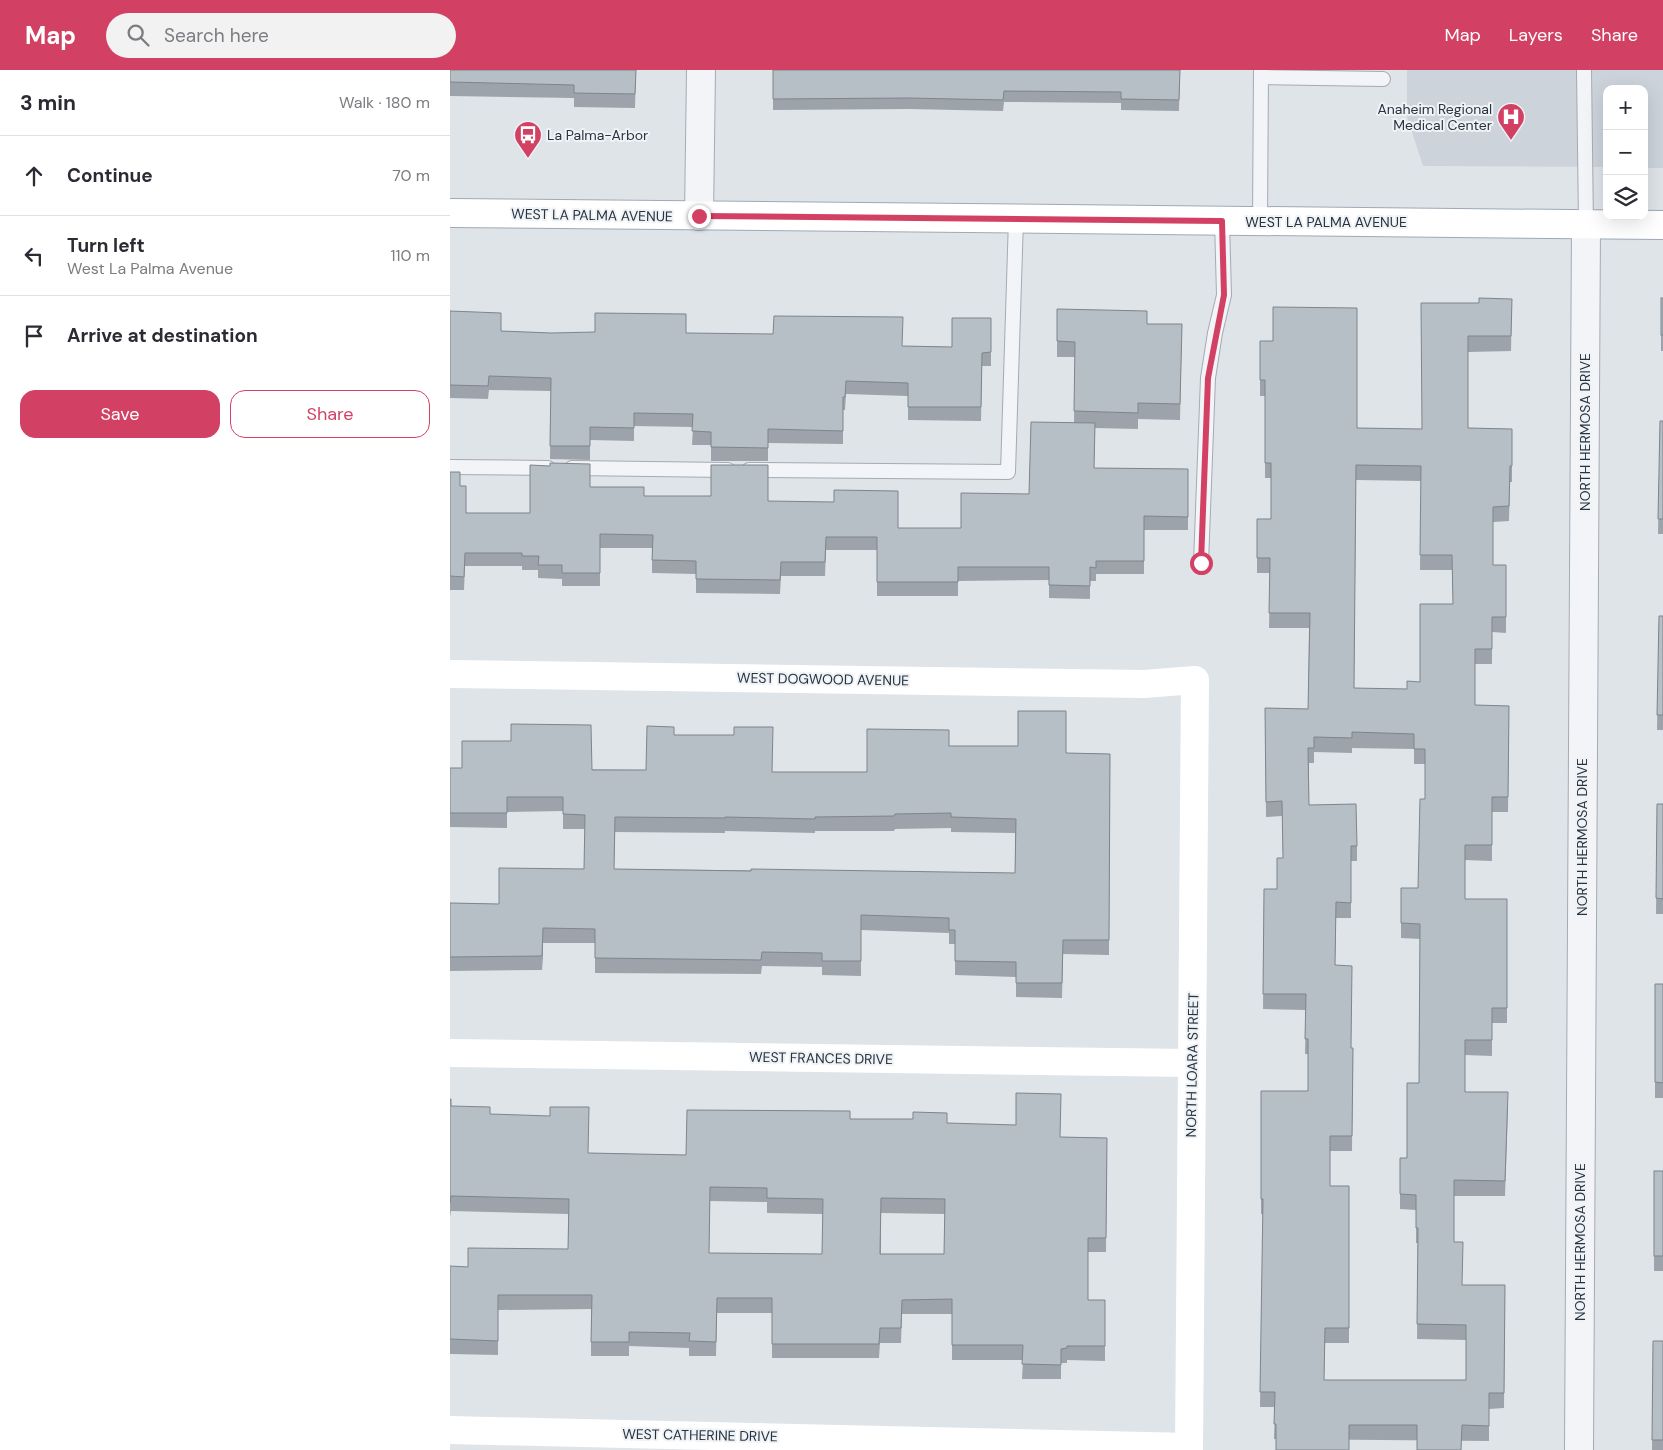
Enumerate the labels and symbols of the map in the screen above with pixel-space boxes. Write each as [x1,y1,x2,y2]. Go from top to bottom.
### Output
place label: Anaheim Regional Medical Center [1377,100,1492,134]
hospital icon: Anaheim Regional Medical Center [1496,102,1526,141]
bus stop icon: La Palma-Arbor [513,120,543,159]
place label: La Palma-Arbor [547,126,648,144]
street label: WEST LA PALMA AVENUE [511,205,673,225]
route end [688,205,711,228]
street label: WEST LA PALMA AVENUE [1245,213,1407,231]
street label: NORTH HERMOSA DRIVE [1576,353,1594,511]
route start [1190,552,1213,575]
street label: WEST DOGWOOD AVENUE [737,668,909,690]
street label: NORTH HERMOSA DRIVE [1573,758,1591,916]
street label: NORTH LOARA STREET [1182,992,1202,1138]
street label: WEST FRANCES DRIVE [749,1048,893,1068]
street label: NORTH HERMOSA DRIVE [1571,1163,1589,1321]
street label: WEST CATHERINE DRIVE [622,1425,778,1445]

